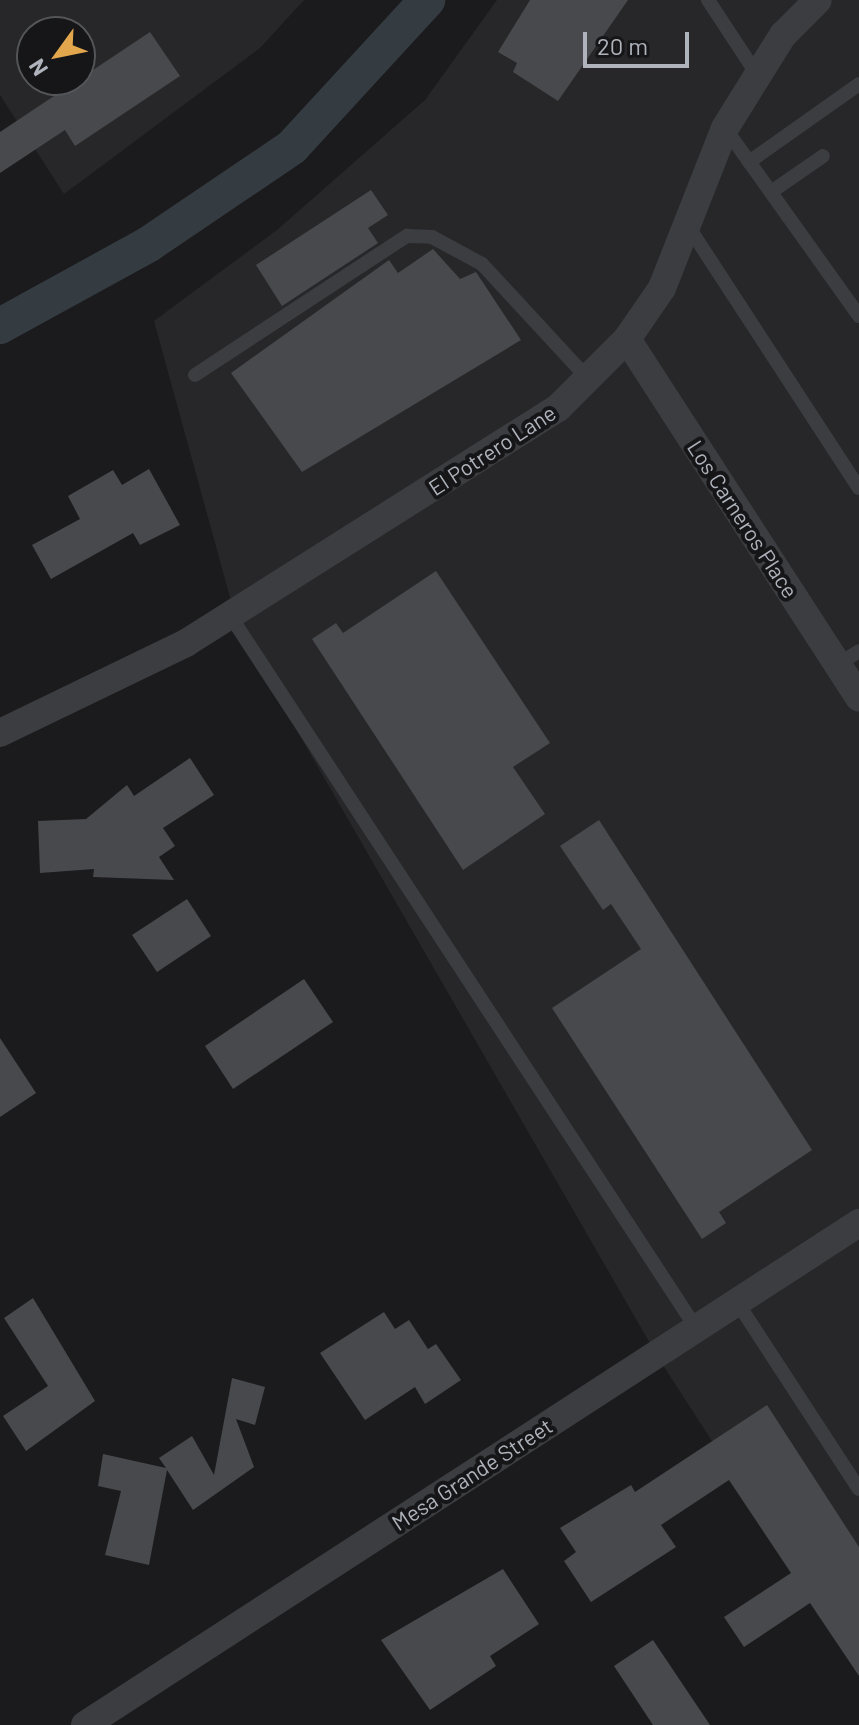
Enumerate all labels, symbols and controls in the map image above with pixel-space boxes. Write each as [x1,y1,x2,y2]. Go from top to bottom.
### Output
north arrow [16,16,96,96]
scale bar [587,16,693,66]
text: 20 m [597,31,648,60]
text: N [23,55,52,81]
street label: El Potrero Lane [423,399,561,501]
street label: Los Carneros Place [682,435,804,603]
street label: Mesa Grande Street [387,1412,557,1536]

